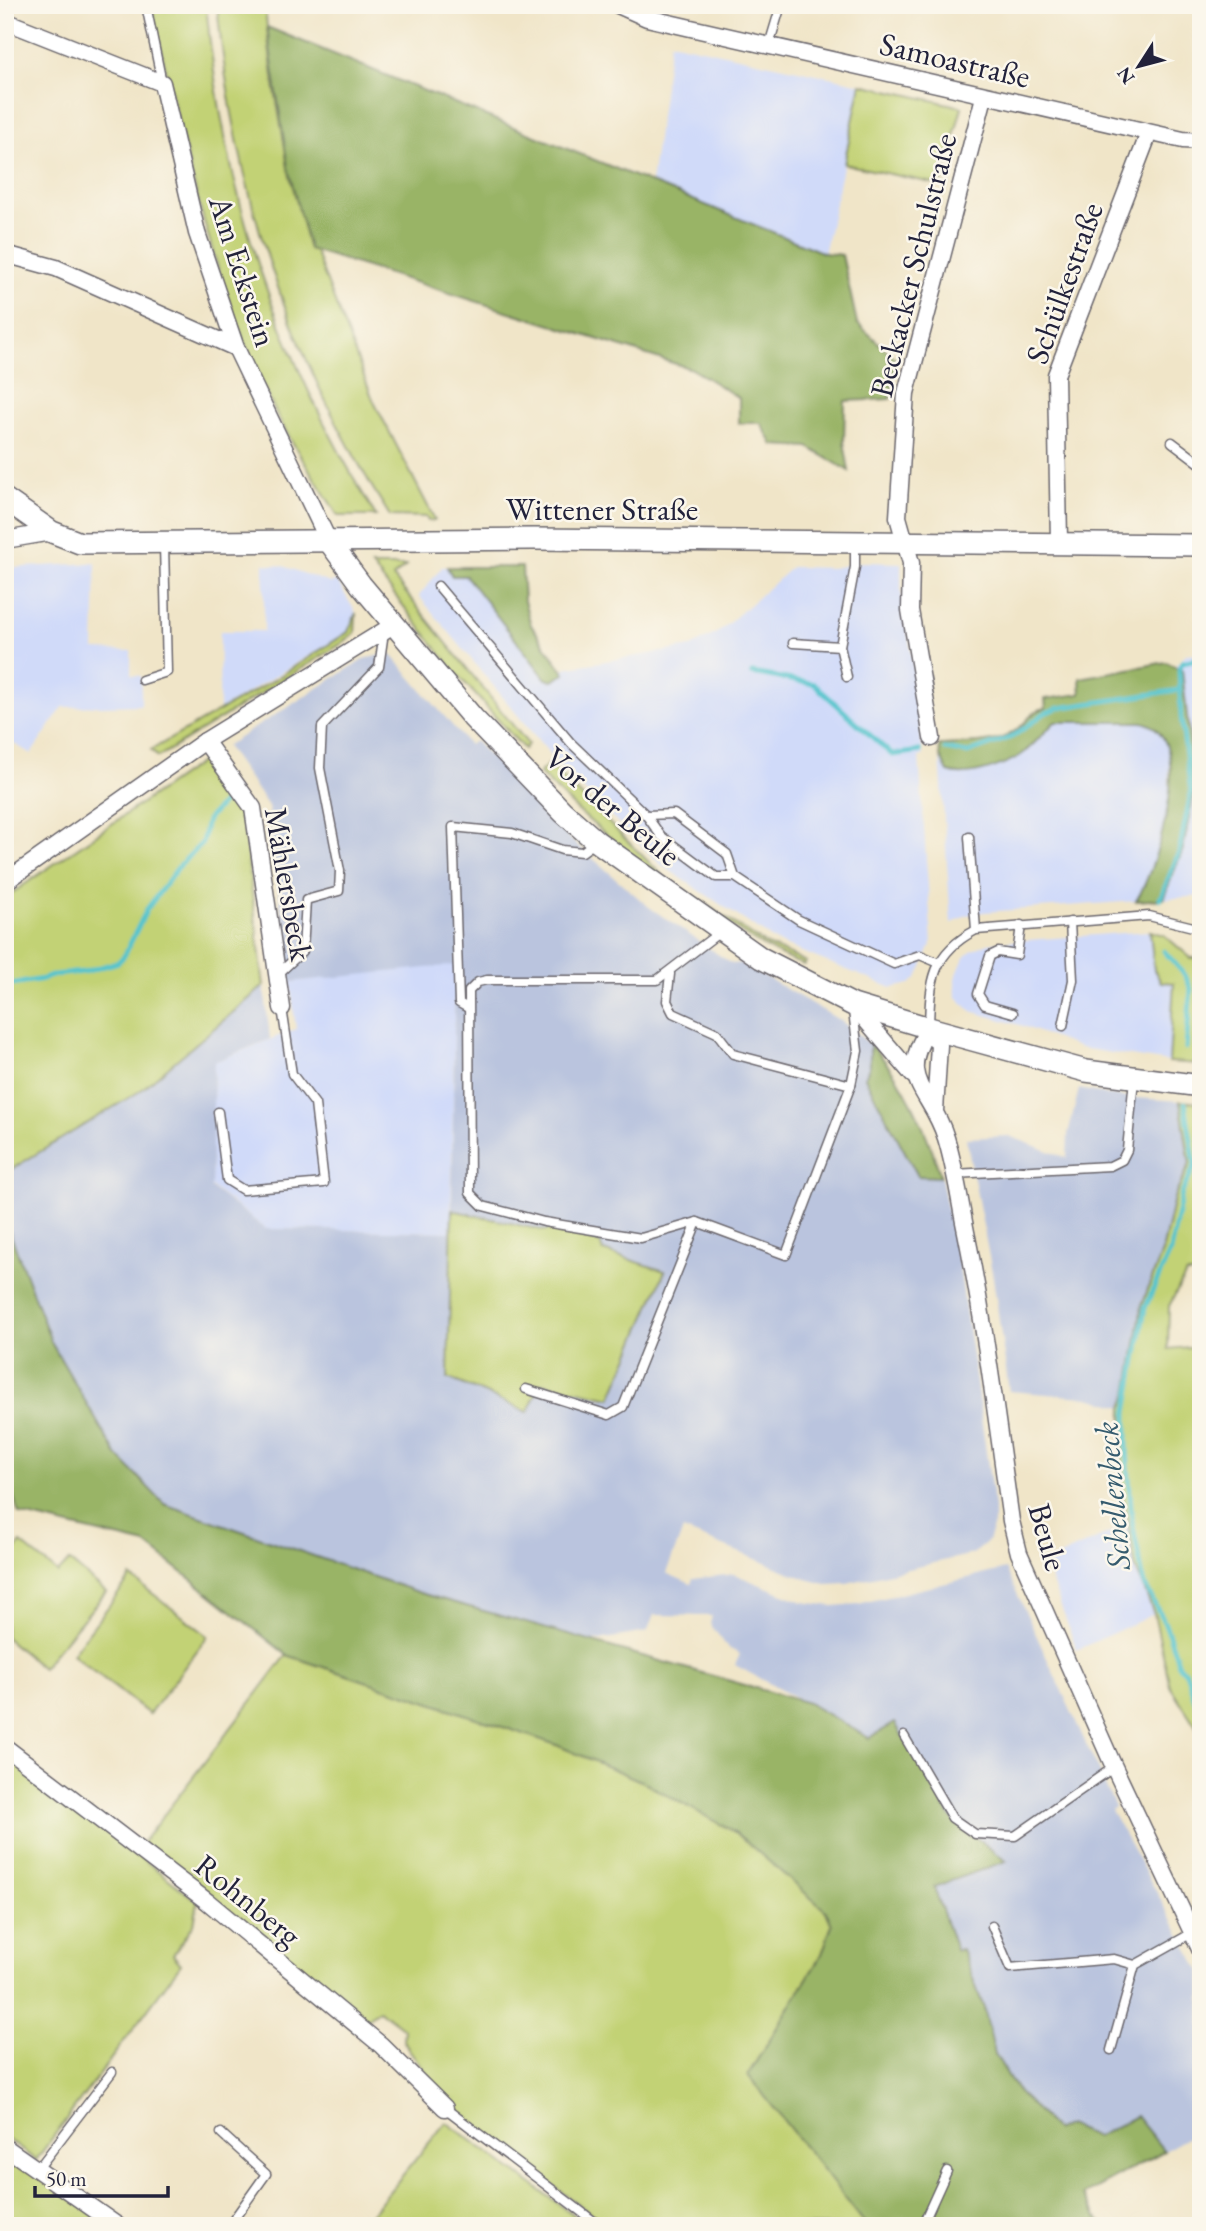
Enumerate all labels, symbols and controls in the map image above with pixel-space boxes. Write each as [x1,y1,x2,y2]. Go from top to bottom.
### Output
street label: Samoastraße [876,22,1034,98]
north arrow [1104,32,1174,102]
text: N [1111,62,1140,89]
street label: Beckacker Schulstraße [860,129,966,401]
street label: Am Eckstein [199,189,287,352]
street label: Schülkestraße [1015,196,1113,370]
street label: Wittener Straße [506,488,698,530]
street label: Vor der Beule [536,737,690,875]
street label: Mählersbeck [255,804,323,965]
water label: Schellenbeck [1084,1420,1140,1573]
street label: Beule [1018,1498,1078,1576]
street label: Rohnberg [186,1844,311,1956]
scale bar [35,2154,168,2198]
text: 50 m [46,2165,87,2192]

